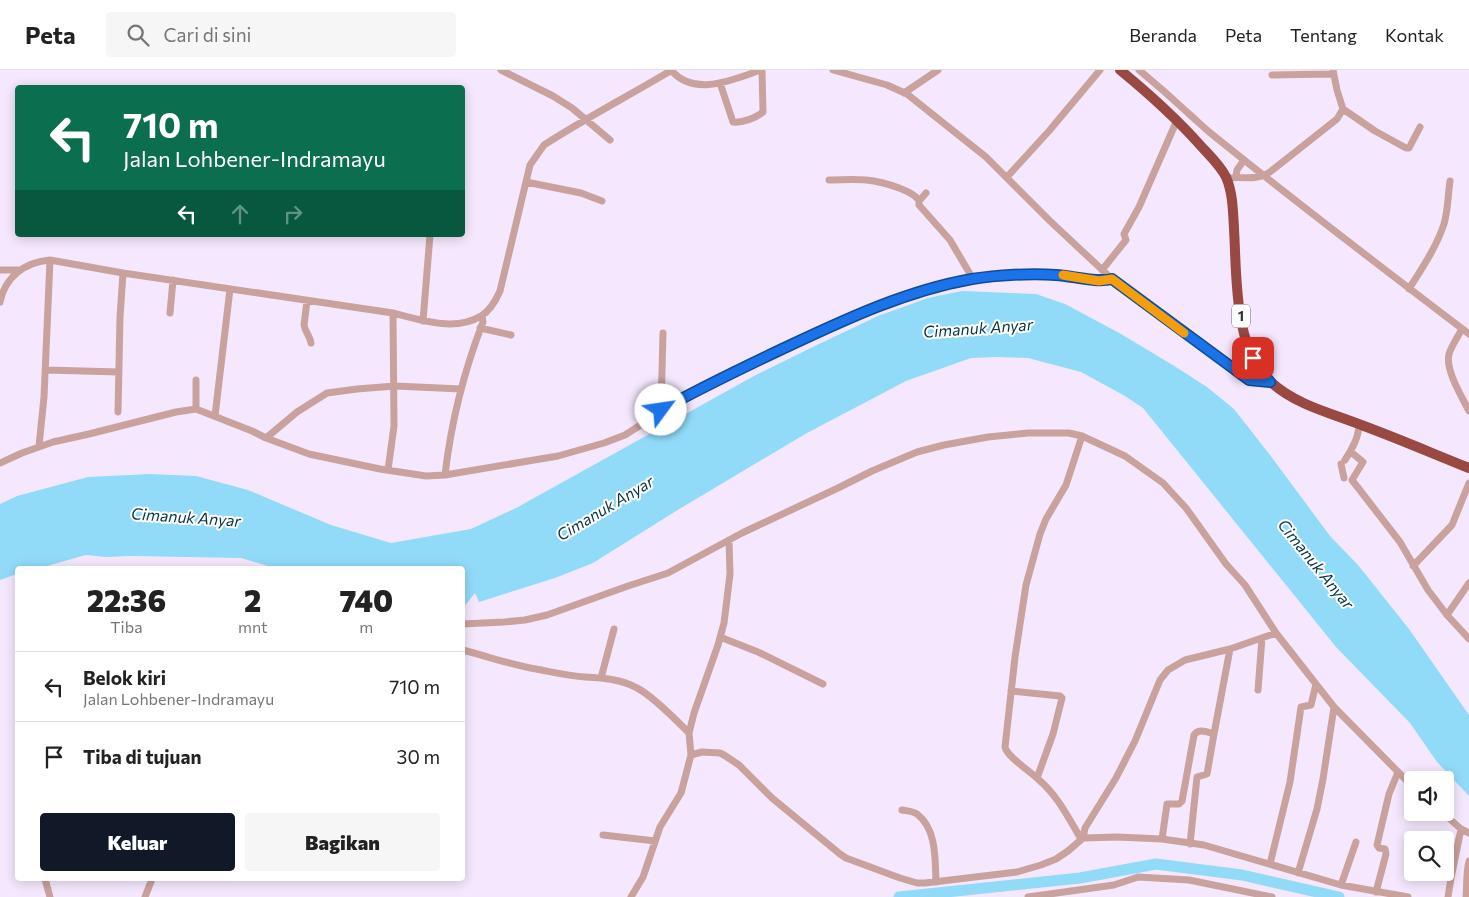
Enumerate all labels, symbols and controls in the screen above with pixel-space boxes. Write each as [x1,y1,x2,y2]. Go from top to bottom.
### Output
search box [106,12,456,57]
text: Peta [25,20,76,49]
icon: search [124,21,152,49]
text: Cari di sini [164,23,251,46]
text: Beranda [1129,24,1197,46]
text: Peta [1225,24,1262,46]
text: Tentang [1290,24,1357,46]
text: Kontak [1385,24,1444,46]
text: 710 m [123,102,219,145]
icon: left [40,105,105,170]
text: Jalan Lohbener-Indramayu [123,145,386,172]
icon: left [173,200,201,228]
icon: ahead [226,200,254,228]
icon: right [279,200,307,228]
road number: 1 [1232,305,1250,328]
water label: Cimanuk Anyar [922,314,1034,341]
pin [1232,337,1274,379]
icon: arrive [1239,344,1267,372]
position arrow [634,383,686,435]
water label: Cimanuk Anyar [553,471,657,544]
water label: Cimanuk Anyar [130,503,242,530]
water label: Cimanuk Anyar [1274,515,1359,613]
text: 22:36 [87,581,166,618]
text: 2 [244,581,261,618]
text: 740 [339,581,393,618]
text: Tiba [110,617,143,636]
text: mnt [238,617,268,636]
text: m [359,617,373,636]
text: Belok kiri [83,666,166,689]
icon: left [40,673,68,701]
text: 710 m [389,675,440,698]
text: Jalan Lohbener-Indramayu [83,689,274,708]
icon: arrive [40,743,68,771]
text: Tiba di tujuan [83,745,201,768]
text: 30 m [397,745,440,768]
map controls [1404,771,1454,881]
button: sound [1404,771,1454,821]
button: Keluar [40,813,235,871]
button: Bagikan [245,813,440,871]
button: search [1404,831,1454,881]

